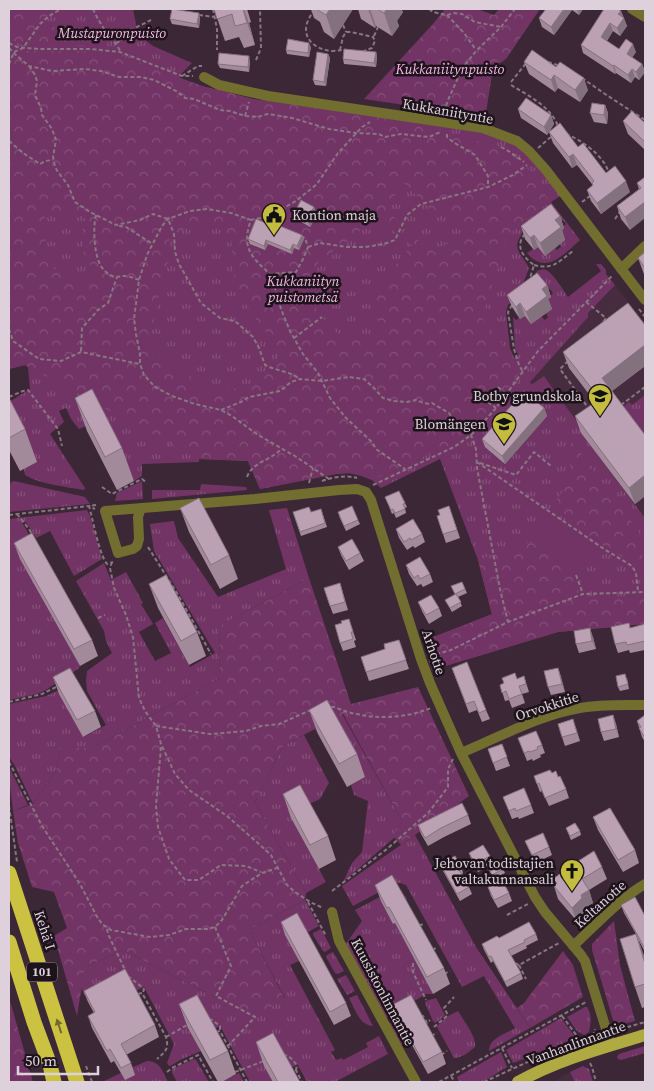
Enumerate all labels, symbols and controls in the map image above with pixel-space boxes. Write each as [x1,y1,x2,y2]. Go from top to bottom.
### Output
park label: Mustapuronpuisto [57,23,166,43]
park label: Kukkaniitynpuisto [395,59,505,79]
street label: Kukkaniityntie [401,93,495,129]
public building icon: Kontion maja [261,202,287,236]
place label: Kontion maja [292,205,377,225]
park label: Kukkaniityn puistometsä [266,271,340,307]
school or university icon: Botby grundskola [587,383,613,417]
place label: Botby grundskola [473,386,583,406]
school or university icon: Blomängen [491,411,517,445]
place label: Blomängen [415,414,487,434]
street label: Arhotie [417,627,451,677]
street label: Orvokkitie [513,686,581,726]
place label: Jehovan todistajien valtakunnansali [434,853,555,889]
church icon: Jehovan todistajien valtakunnansali [559,858,585,892]
street label: Keltanotie [570,875,630,933]
street label: Kehä I [29,908,61,952]
street label: Kuusistonlinnantie [346,935,420,1049]
road number: 101 [27,962,57,982]
street label: Vanhanlinnantie [523,1016,629,1070]
one-way arrow [55,1018,62,1033]
scale bar [18,1044,98,1076]
text: 50 m [25,1050,57,1071]

